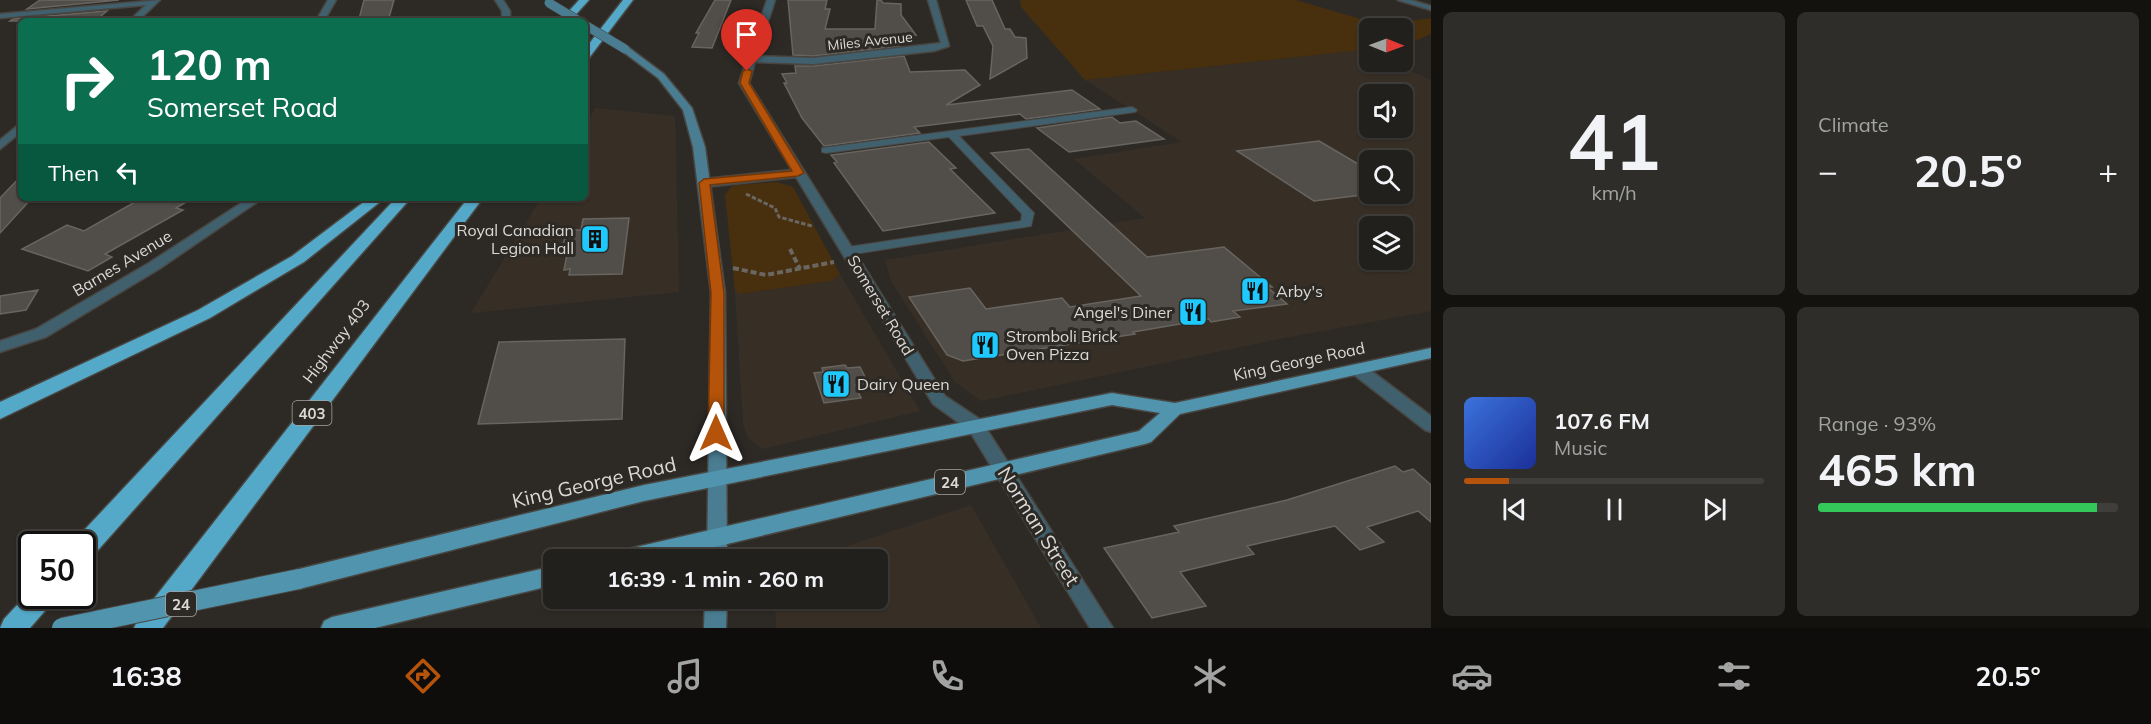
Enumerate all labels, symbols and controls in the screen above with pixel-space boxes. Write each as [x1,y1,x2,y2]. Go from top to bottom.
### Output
pin [721,9,772,71]
icon: arrive [730,18,763,51]
north arrow [1359,18,1413,72]
map controls [1359,18,1413,270]
street label: Miles Avenue [826,28,914,54]
text: 120 m [147,38,272,91]
icon: right [48,42,126,120]
button: sound [1359,84,1413,138]
text: Somerset Road [147,90,338,124]
text: 41 [1567,92,1661,190]
text: Climate [1818,112,1889,137]
text: 20.5° [1913,142,2023,198]
button: search [1359,150,1413,204]
text: − [1818,150,1838,191]
text: + [2098,150,2118,191]
icon: left [111,156,144,189]
text: Then [48,159,99,187]
text: km/h [1591,180,1637,205]
button: layers [1359,216,1413,270]
place label: Royal Canadian Legion Hall [457,220,574,258]
building icon: Royal Canadian Legion Hall [579,223,611,255]
street label: Barnes Avenue [69,226,175,300]
street label: Somerset Road [843,251,919,359]
restaurant icon: Arby's [1239,275,1271,307]
place label: Arby's [1276,281,1323,301]
street label: Highway 403 [298,295,374,387]
restaurant icon: Angel's Diner [1177,296,1209,328]
place label: Angel's Diner [1073,302,1172,322]
place label: Stromboli Brick Oven Pizza [1006,326,1118,364]
restaurant icon: Stromboli Brick Oven Pizza [969,329,1001,361]
street label: King George Road [1231,337,1367,385]
restaurant icon: Dairy Queen [820,368,852,400]
place label: Dairy Queen [857,374,950,394]
road number: 403 [292,401,332,425]
position arrow [684,401,748,465]
text: 107.6 FM [1554,407,1650,435]
text: Range · 93% [1818,411,1936,436]
text: Music [1554,435,1607,460]
text: 465 km [1818,441,1977,497]
street label: King George Road [509,451,679,513]
street label: Norman Street [993,462,1085,590]
road number: 24 [935,470,965,494]
icon: previous [1498,493,1531,526]
icon: pause [1598,493,1631,526]
icon: next [1698,493,1731,526]
speed limit sign: 50 [18,531,96,609]
text: 16:39 · 1 min · 260 m [607,565,824,593]
road number: 24 [166,592,196,616]
icon: directions [402,655,444,697]
icon: music [664,655,706,697]
icon: phone [926,655,968,697]
icon: climate [1189,655,1231,697]
icon: car [1451,655,1493,697]
icon: filters [1713,655,1755,697]
text: 16:38 [110,659,182,693]
text: 20.5° [1975,659,2041,693]

